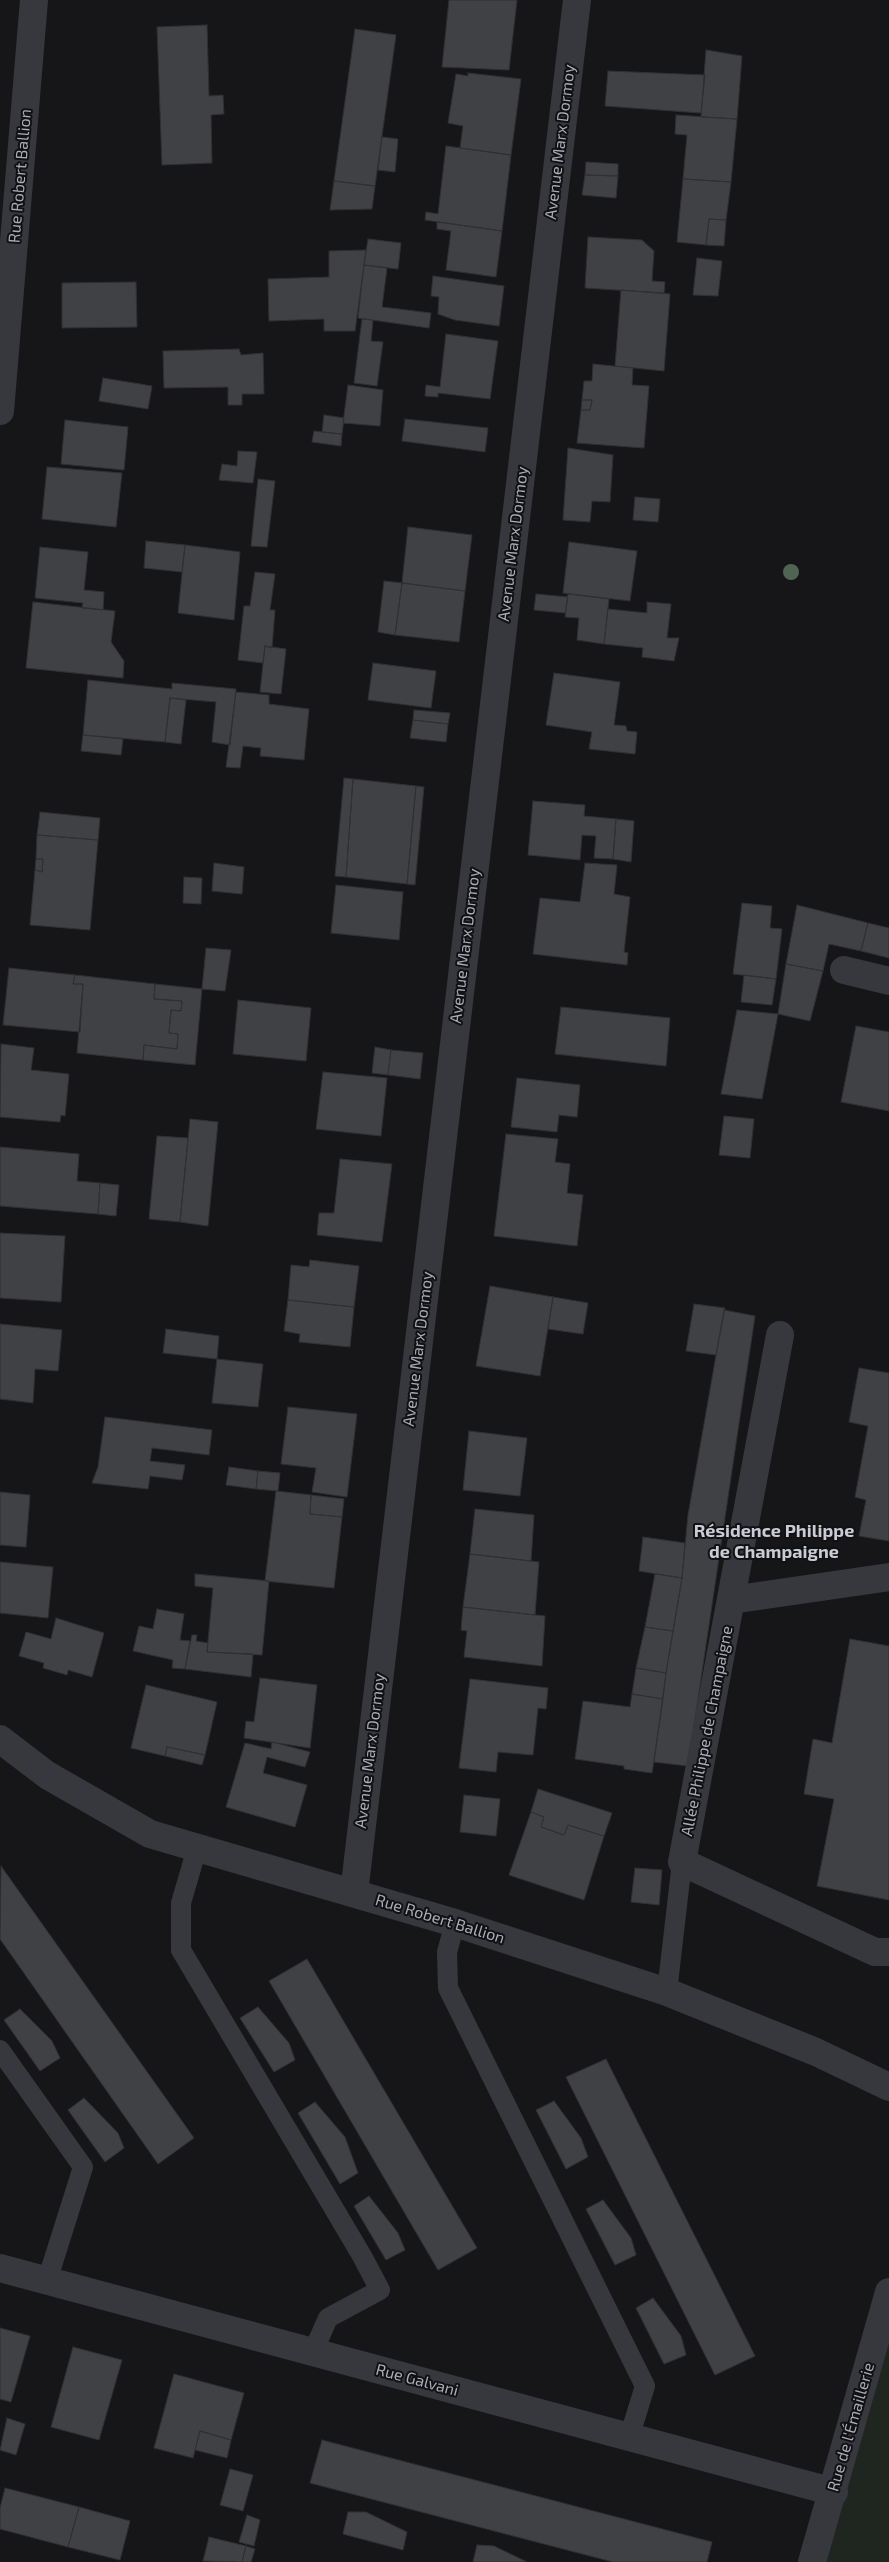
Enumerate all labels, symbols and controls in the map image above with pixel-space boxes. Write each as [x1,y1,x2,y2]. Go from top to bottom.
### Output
street label: Avenue Marx Dormoy [541,63,579,221]
street label: Rue Robert Ballion [5,108,35,244]
street label: Avenue Marx Dormoy [494,465,532,623]
street label: Avenue Marx Dormoy [446,867,484,1025]
street label: Avenue Marx Dormoy [399,1270,437,1428]
district label: Résidence Philippe de Champaigne [694,1520,854,1562]
street label: Allée Philippe de Champaigne [677,1624,737,1838]
street label: Avenue Marx Dormoy [351,1672,389,1830]
street label: Rue Robert Ballion [373,1890,507,1948]
street label: Rue Galvani [374,2360,460,2400]
street label: Rue de l'Émaillerie [823,2360,879,2494]

